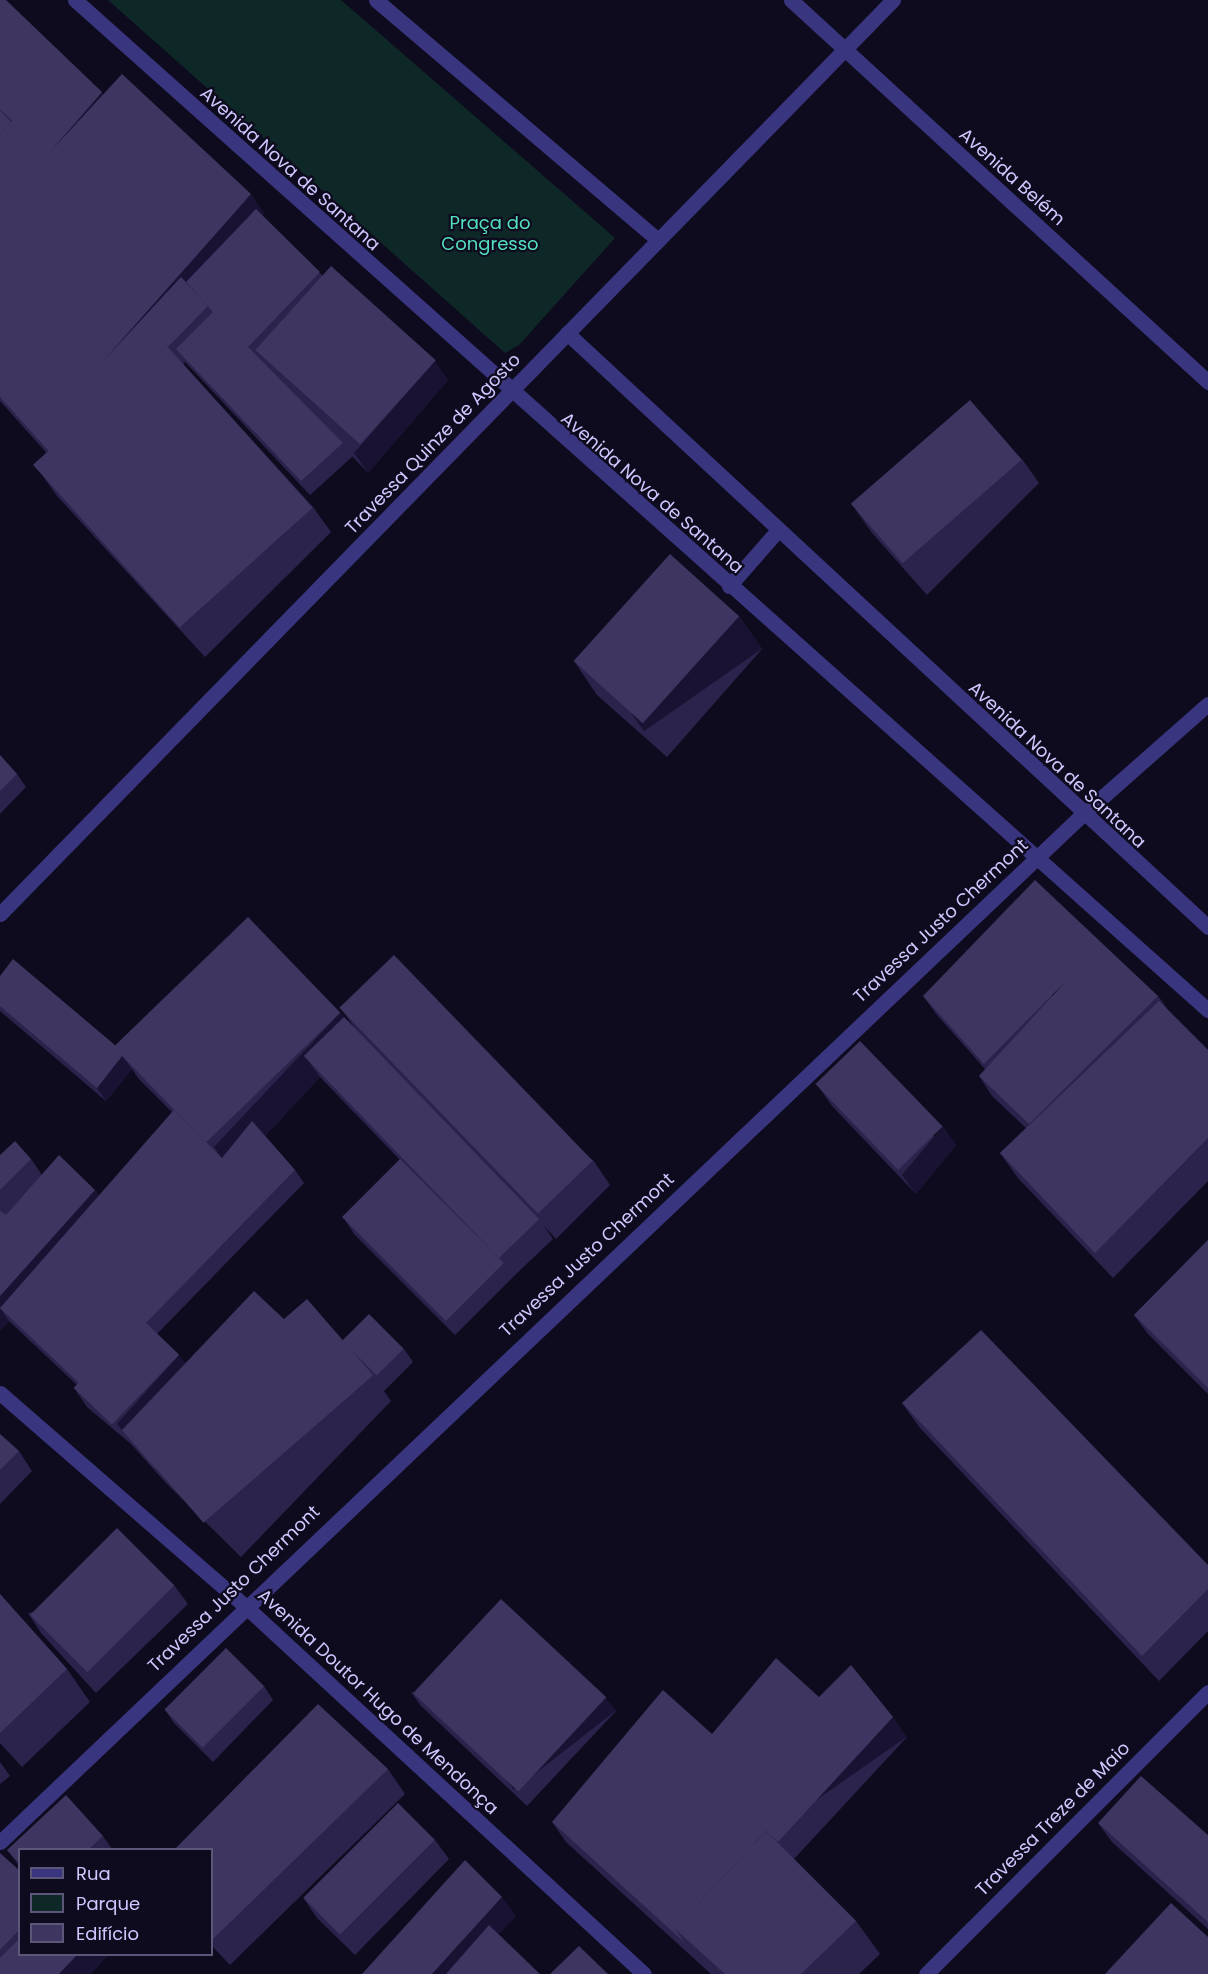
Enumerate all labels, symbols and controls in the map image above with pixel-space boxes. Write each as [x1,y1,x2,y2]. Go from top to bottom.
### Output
street label: Avenida Nova de Santana [196,83,384,255]
street label: Avenida Belém [955,124,1069,230]
park label: Praça do Congresso [441,213,539,256]
street label: Travessa Quinze de Agosto [341,349,525,539]
street label: Avenida Nova de Santana [556,408,748,578]
street label: Avenida Nova de Santana [964,677,1150,853]
street label: Travessa Justo Chermont [849,835,1033,1007]
street label: Travessa Justo Chermont [495,1169,679,1341]
street label: Travessa Justo Chermont [144,1501,324,1677]
street label: Avenida Doutor Hugo de Mendonça [253,1585,503,1819]
street label: Travessa Treze de Maio [971,1737,1135,1901]
legend [18,1848,213,1956]
text: Rua [76,1861,111,1886]
text: Parque [76,1891,140,1916]
text: Edifício [76,1921,139,1946]

